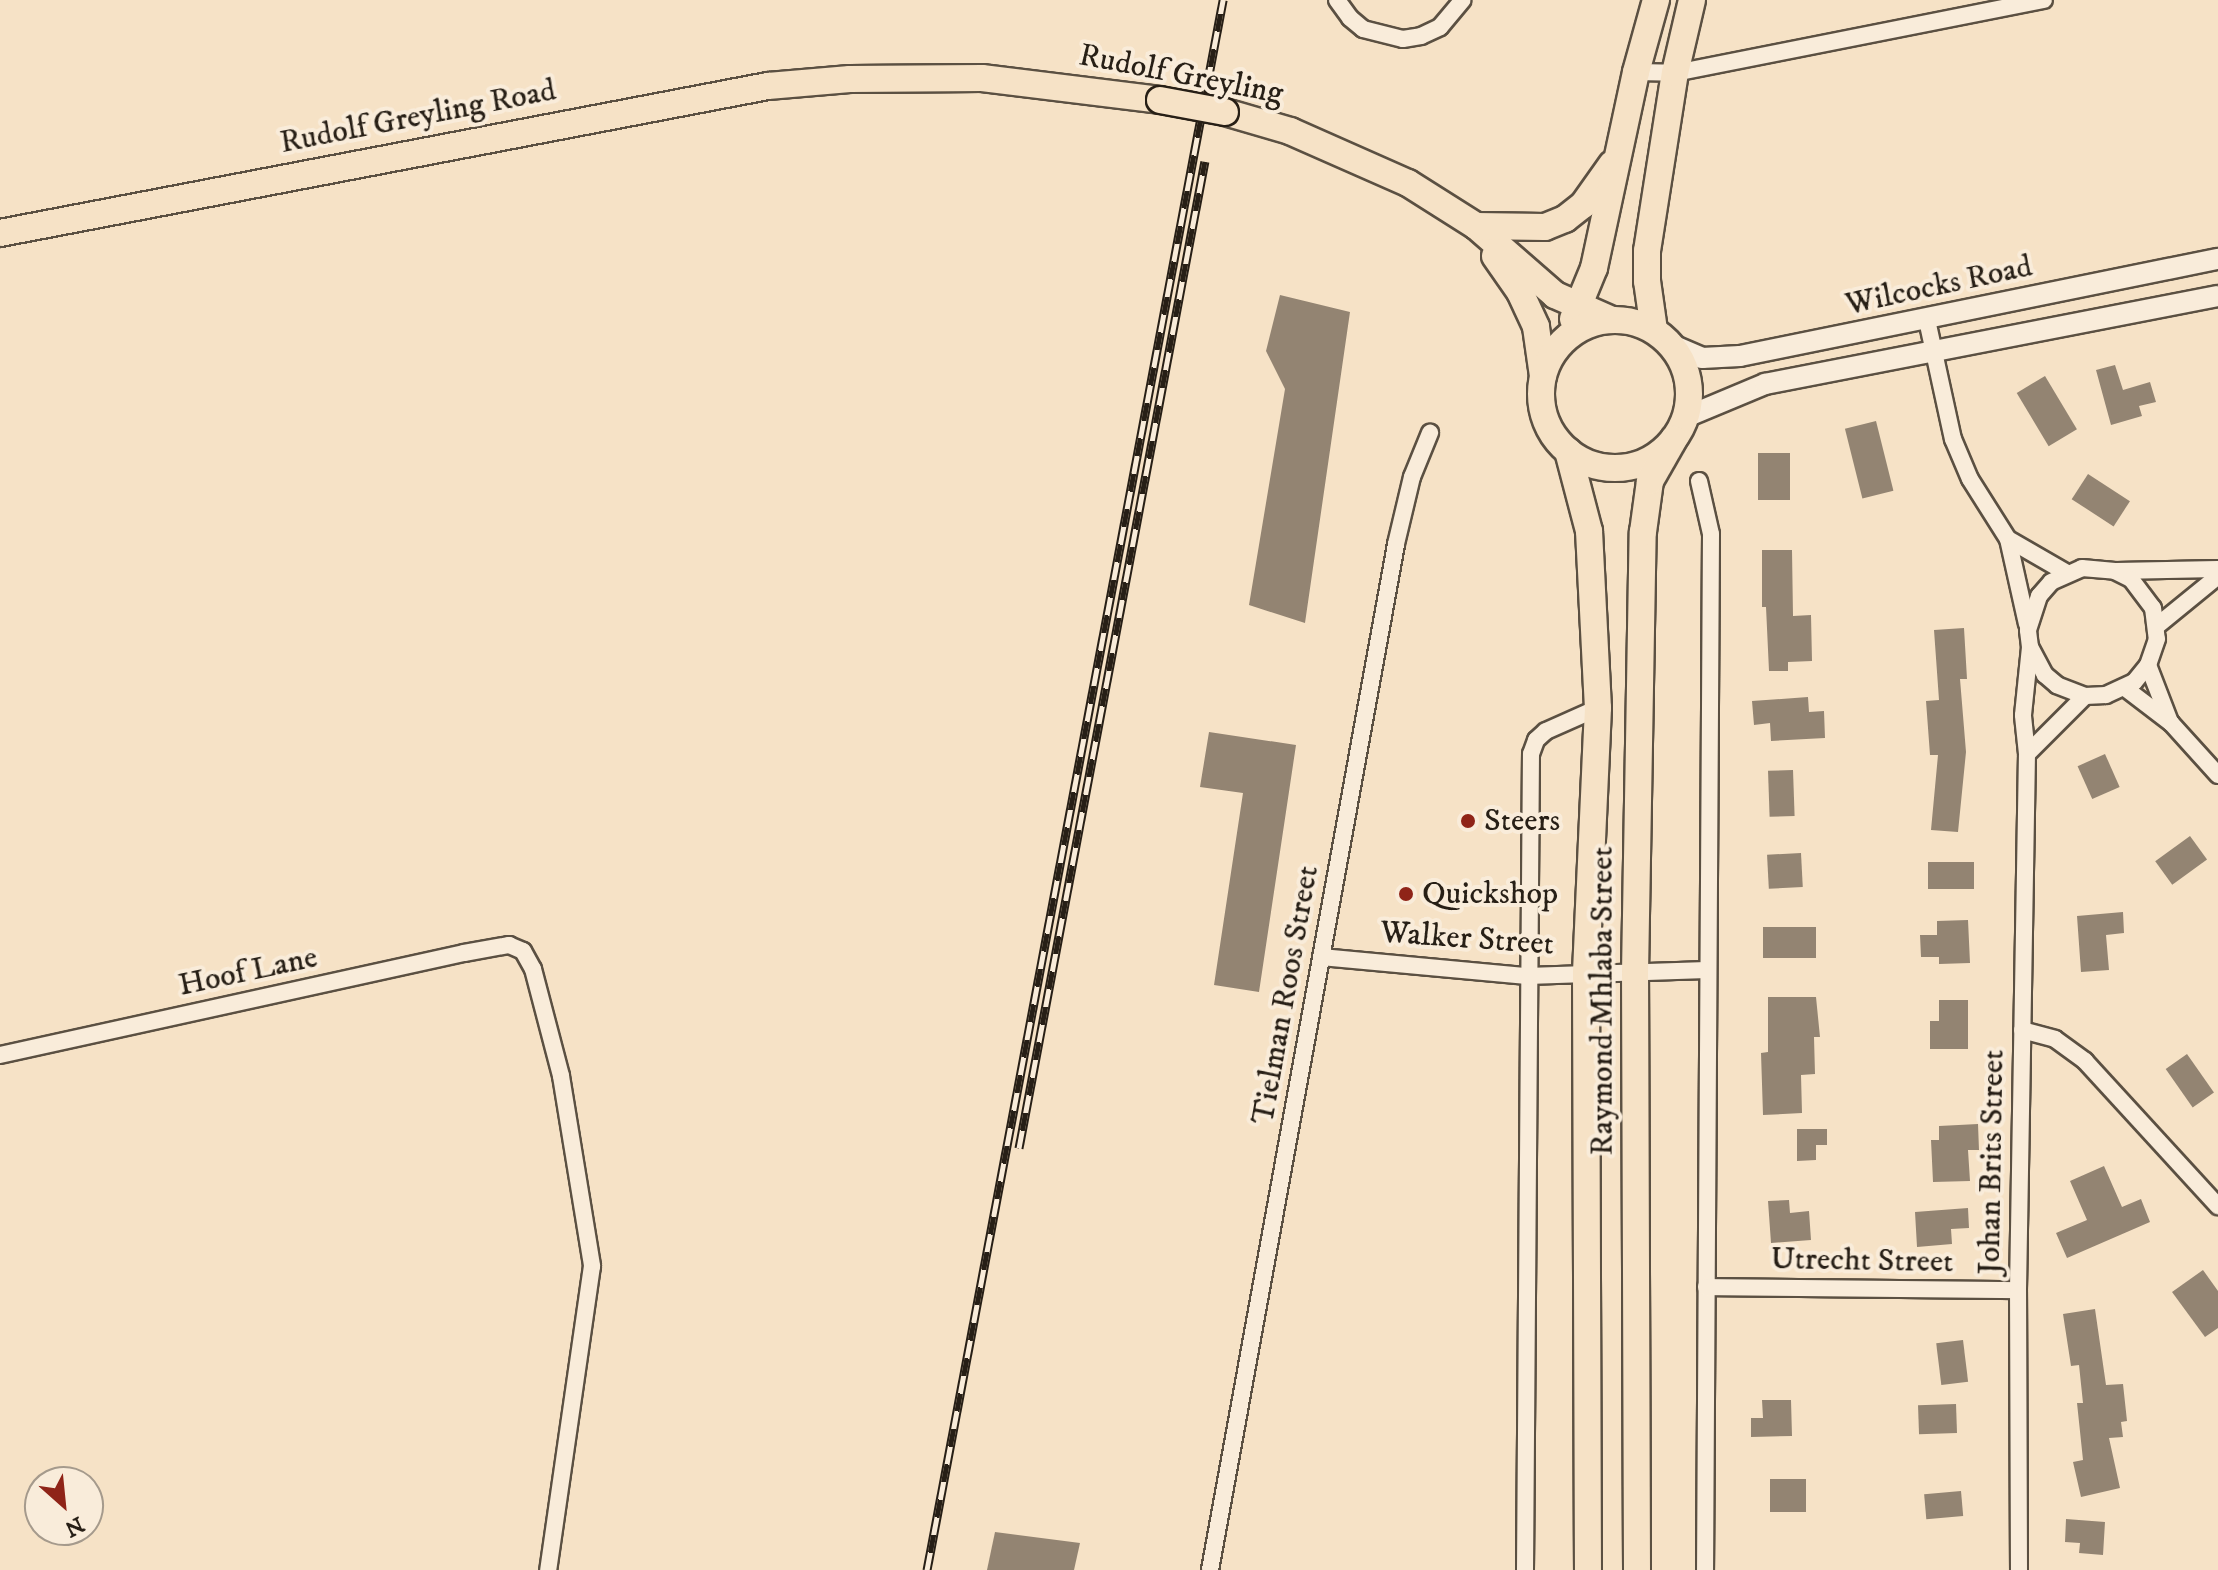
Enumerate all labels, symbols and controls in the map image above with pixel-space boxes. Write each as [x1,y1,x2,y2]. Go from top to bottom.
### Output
street label: Rudolf Greyling [1076,36,1286,114]
street label: Rudolf Greyling Road [277,71,559,163]
street label: Wilcocks Road [1842,247,2036,325]
place label: Steers [1484,802,1560,840]
marker: Steers [1459,812,1477,830]
street label: Raymond Mhlaba Street [1584,846,1622,1156]
street label: Tielman Roos Street [1244,863,1328,1127]
place label: Quickshop [1422,875,1558,913]
marker: Quickshop [1397,885,1415,903]
street label: Walker Street [1379,914,1555,964]
street label: Hoof Lane [175,939,321,1005]
street label: Johan Brits Street [1971,1049,2013,1275]
street label: Utrecht Street [1770,1240,1954,1282]
north arrow [24,1466,104,1546]
text: N [60,1510,88,1542]

